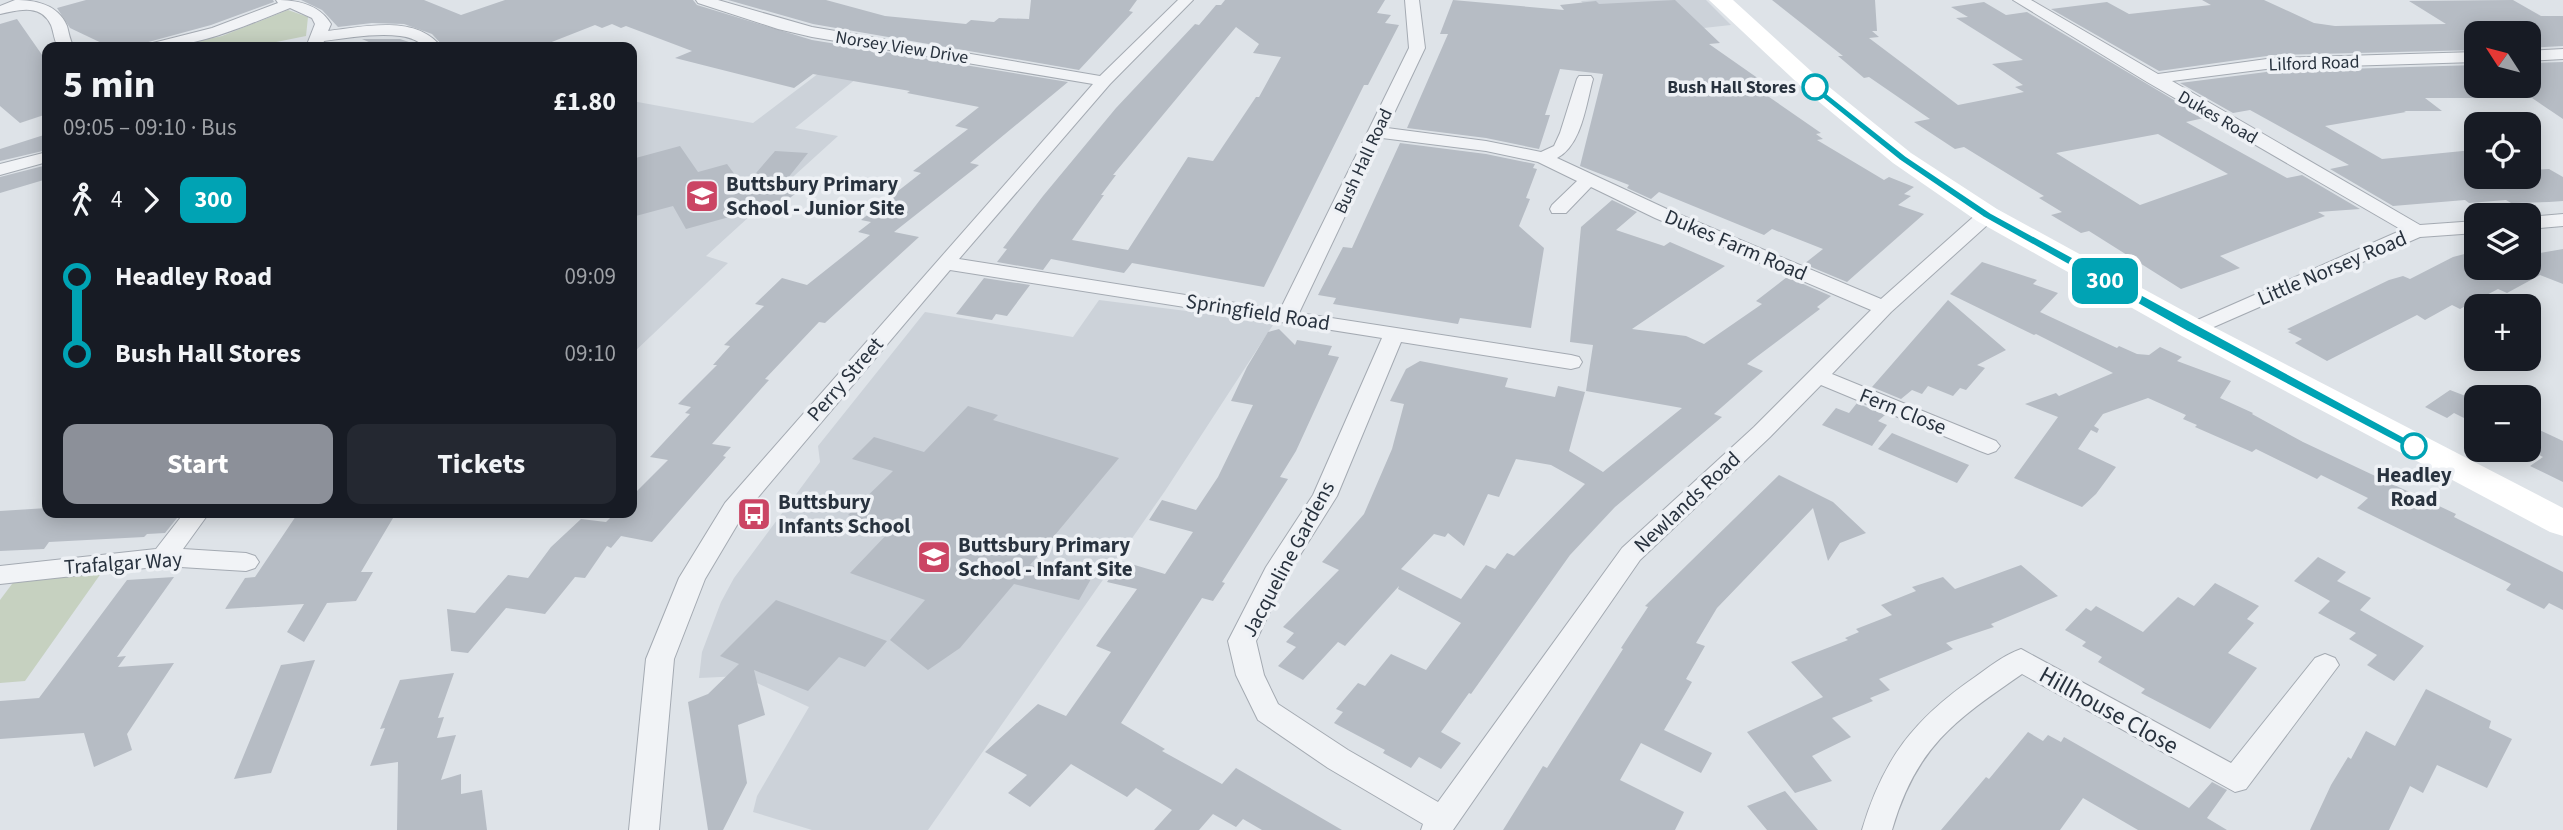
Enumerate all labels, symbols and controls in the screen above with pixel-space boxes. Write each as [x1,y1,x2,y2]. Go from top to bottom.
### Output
north arrow [2464,21,2541,98]
map controls [2464,21,2541,462]
street label: Norsey View Drive [834,25,970,70]
street label: Lilford Road [2268,49,2360,78]
text: 5 min [63,58,155,112]
marker: Bush Hall Stores [1802,74,1828,100]
place label: Bush Hall Stores [1667,75,1796,100]
text: £1.80 [553,83,616,120]
street label: Dukes Road [2173,85,2262,150]
street label: Bush Hall Road [1328,104,1399,218]
text: 09:05 – 09:10 · Bus [63,111,237,144]
button: locate [2464,112,2541,189]
place label: Buttsbury Primary School - Junior Site [726,169,905,223]
school or university icon: Buttsbury Primary School - Junior Site [683,177,721,215]
icon: walk [63,181,101,219]
icon: forward [132,181,170,219]
text: 300 [194,182,232,217]
text: 4 [111,183,122,216]
street label: Dukes Farm Road [1660,201,1812,289]
button: layers [2464,203,2541,280]
street label: Little Norsey Road [2253,223,2411,313]
text: Headley Road [115,258,272,295]
line badge: 300 [2065,258,2145,304]
text: 09:09 [565,260,616,293]
text: 300 [2086,263,2124,298]
street label: Springfield Road [1184,286,1332,338]
button: + [2464,294,2541,371]
street label: Perry Street [800,330,890,428]
text: Bush Hall Stores [115,335,301,372]
text: 09:10 [565,337,616,370]
street label: Fern Close [1855,380,1951,442]
button: − [2464,385,2541,462]
button: Start [63,424,333,504]
button: Tickets [347,424,616,504]
marker: Headley Road [2401,433,2427,459]
street label: Newlands Road [1627,445,1747,559]
place label: Headley Road [2376,460,2452,514]
street label: Jacqueline Gardens [1234,475,1342,642]
place label: Buttsbury Infants School [778,487,910,541]
bus stop icon: Buttsbury Infants School [735,495,773,533]
place label: Buttsbury Primary School - Infant Site [958,530,1133,584]
school or university icon: Buttsbury Primary School - Infant Site [915,538,953,576]
street label: Trafalgar Way [63,544,183,582]
street label: Hillhouse Close [2033,658,2185,763]

